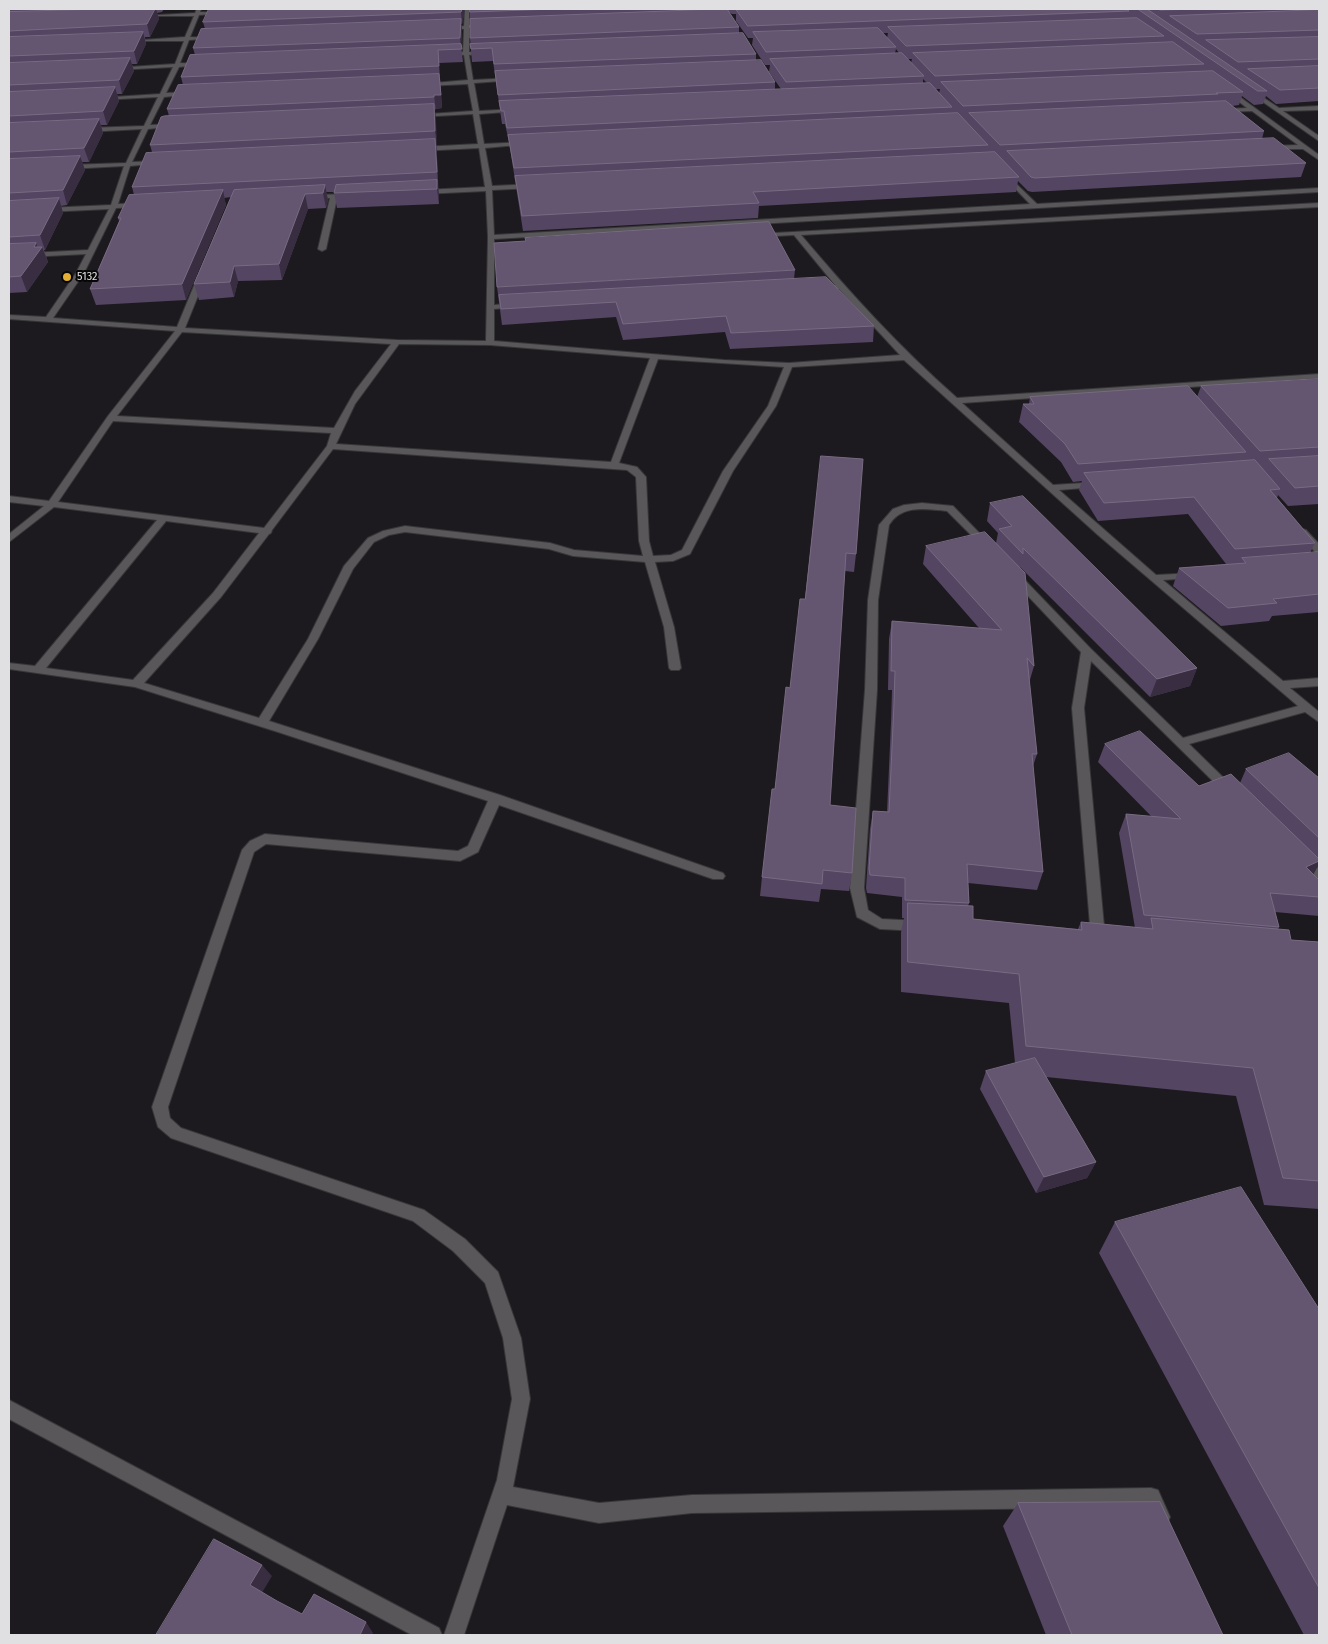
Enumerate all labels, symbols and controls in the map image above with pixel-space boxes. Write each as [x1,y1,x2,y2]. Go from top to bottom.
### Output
place label: 5132 [77,270,98,284]
marker: 5132 [61,271,73,283]

